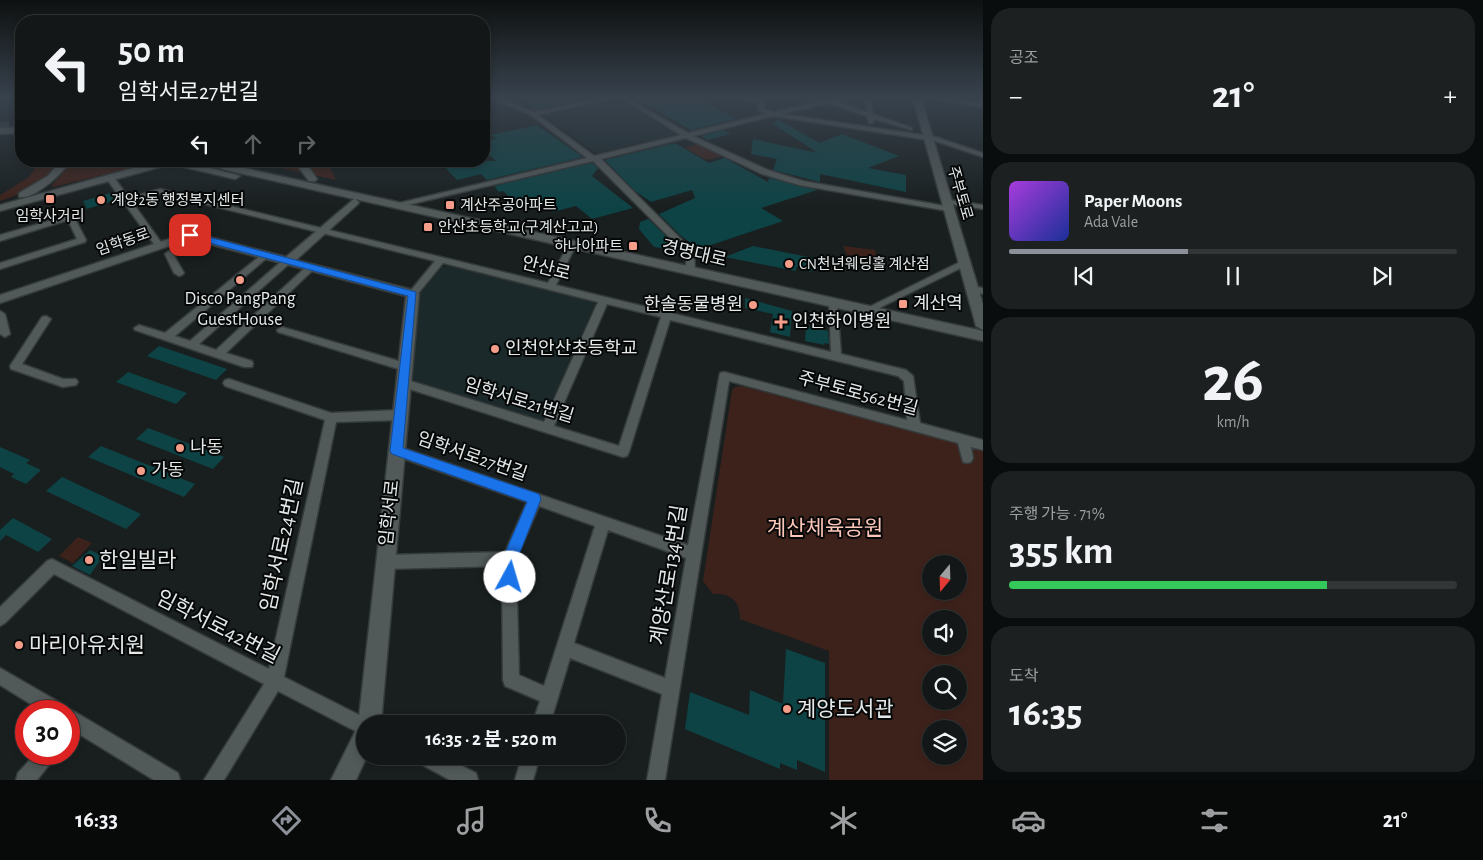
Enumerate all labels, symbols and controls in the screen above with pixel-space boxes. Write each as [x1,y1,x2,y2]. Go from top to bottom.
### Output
text: 50 m [118,34,185,69]
icon: left [35,35,100,100]
text: 공조 [1009,50,1038,66]
text: 21° [1212,77,1254,115]
text: 임학서로27번길 [118,81,259,103]
text: − [1009,83,1022,111]
text: + [1444,83,1457,111]
icon: left [186,130,214,158]
icon: ahead [239,130,267,158]
icon: right [292,130,320,158]
street label: 주부토로 [945,164,975,222]
place label: 계양2동 행정복지센터 [111,192,245,208]
text: Paper Moons [1084,192,1182,211]
marker: 임학사거리 [44,193,56,205]
marker: 계양2동 행정복지센터 [95,194,107,206]
place label: 계산주공아파트 [460,197,557,213]
marker: 계산주공아파트 [444,199,456,211]
place label: 임학사거리 [15,207,85,224]
pin [169,214,211,256]
text: Ada Vale [1084,214,1138,230]
place label: 안산초등학교(구계산고교) [438,218,599,235]
icon: arrive [176,221,204,249]
marker: 안산초등학교(구계산고교) [422,221,434,233]
street label: 임학동로 [94,224,152,258]
street label: 경명대로 [660,237,729,270]
place label: 하나아파트 [554,238,623,254]
marker: 하나아파트 [627,240,639,252]
street label: 안산로 [520,253,573,284]
place label: CN천년웨딩홀 계산점 [799,255,930,272]
marker: CN천년웨딩홀 계산점 [783,258,795,270]
icon: previous [1070,262,1098,290]
icon: pause [1219,262,1247,290]
icon: next [1368,262,1396,290]
marker: Disco PangPang GuestHouse [234,274,246,286]
place label: Disco PangPang GuestHouse [184,290,296,329]
place label: 계산역 [913,293,963,313]
place label: 한솔동물병원 [644,295,743,314]
marker: 계산역 [897,298,909,310]
marker: 한솔동물병원 [747,299,759,311]
place label: 인천하이병원 [792,311,891,331]
marker: 인천하이병원 [774,315,788,329]
place label: 인천안산초등학교 [505,339,637,358]
marker: 인천안산초등학교 [489,343,501,355]
text: 26 [1202,348,1264,413]
street label: 주부토로562번길 [796,368,920,419]
street label: 임학서로21번길 [462,375,576,426]
text: km/h [1216,414,1250,430]
street label: 임학서로27번길 [415,429,530,484]
place label: 나동 [190,438,223,457]
marker: 나동 [174,442,186,454]
place label: 가동 [151,461,184,480]
marker: 가동 [135,465,147,477]
street label: 임학서로24번길 [257,476,306,613]
street label: 임학서로 [377,479,402,547]
street label: 계양산로134번길 [647,503,690,647]
text: 주행 가능 · 71% [1009,506,1105,522]
park label: 계산체육공원 [767,517,883,539]
text: 355 km [1009,533,1113,571]
place label: 한일빌라 [99,549,176,571]
position arrow [483,550,535,602]
marker: 한일빌라 [83,554,95,566]
north arrow [922,555,968,600]
map controls [922,555,967,765]
street label: 임학서로42번길 [153,586,284,667]
button: sound [922,610,967,655]
place label: 마리아유치원 [29,634,145,656]
marker: 마리아유치원 [13,639,25,651]
button: search [922,665,967,710]
text: 도착 [1009,668,1038,684]
text: 16:35 [1009,695,1083,733]
place label: 계양도서관 [797,698,894,720]
speed limit sign: 30 [15,700,80,765]
marker: 계양도서관 [781,703,793,715]
button: layers [922,720,967,765]
text: 16:35 · 2 분 · 520 m [425,730,557,749]
icon: directions [269,803,304,838]
icon: music [454,803,489,838]
icon: phone [640,803,675,838]
icon: climate [826,803,861,838]
icon: car [1011,803,1046,838]
icon: filters [1197,803,1232,838]
text: 16:33 [75,809,118,831]
text: 21° [1383,809,1408,831]

